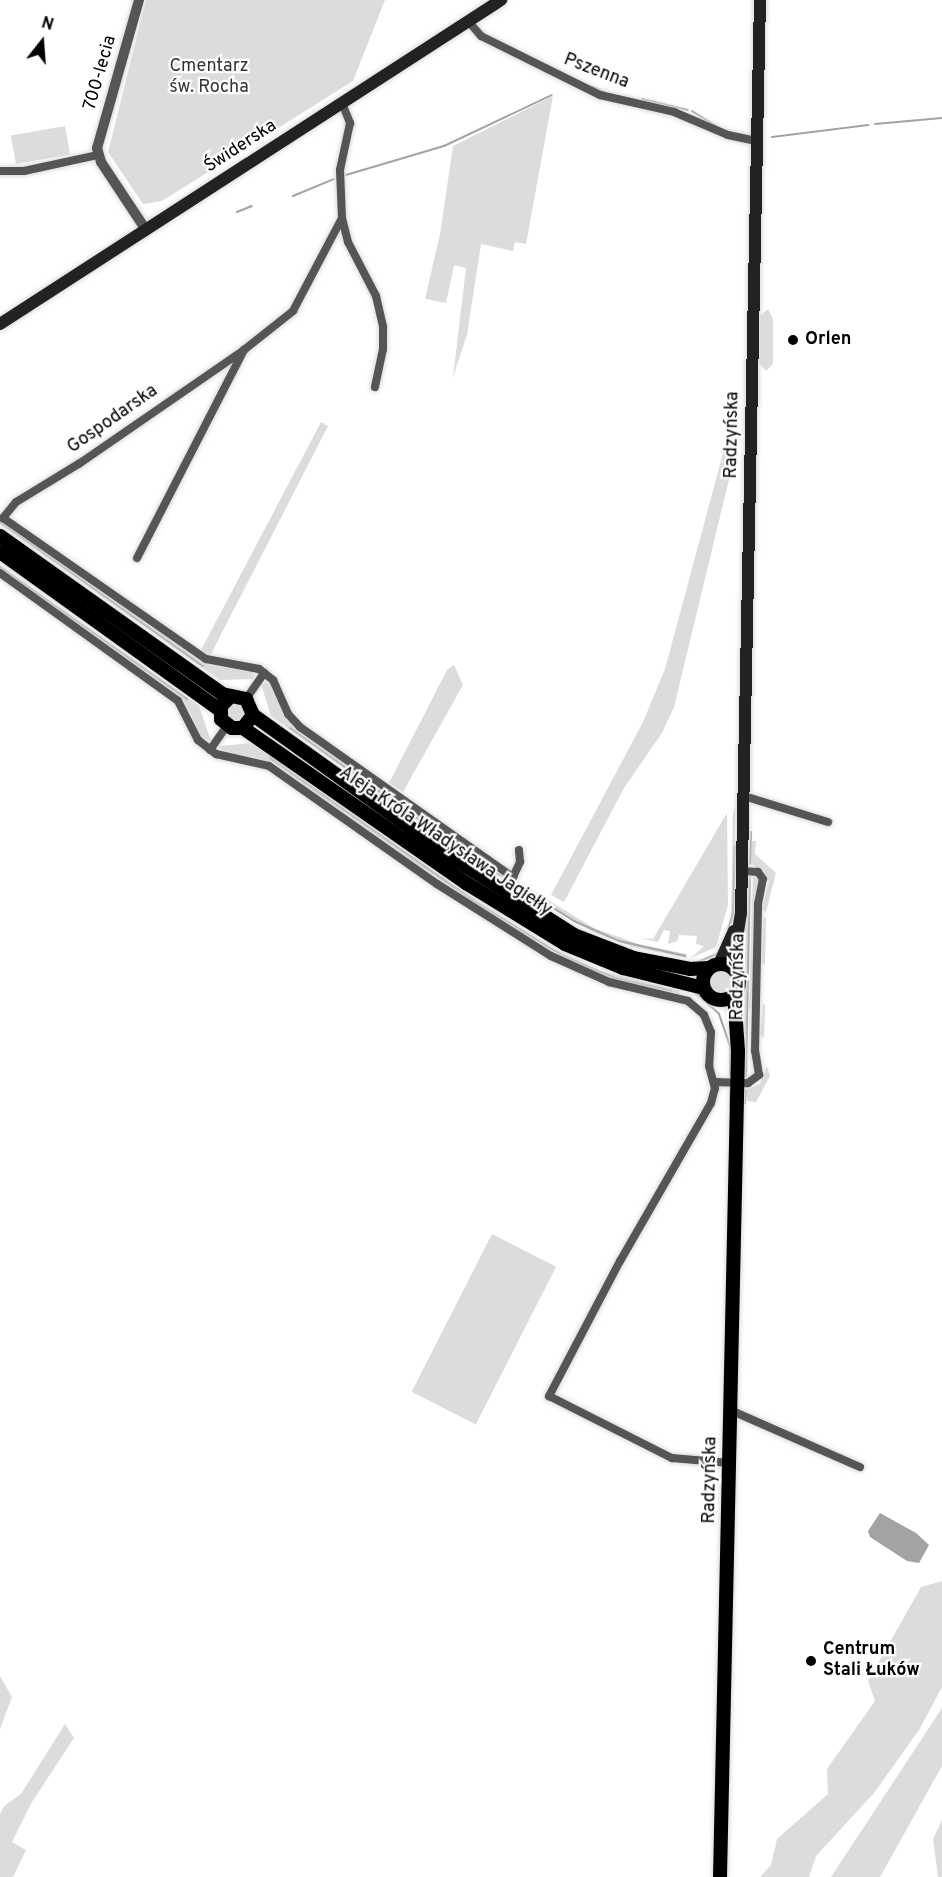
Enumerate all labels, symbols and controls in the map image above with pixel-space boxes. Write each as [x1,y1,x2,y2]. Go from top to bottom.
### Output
north arrow [12,12,72,72]
text: N [39,14,56,36]
street label: 700-lecia [80,33,122,113]
street label: Pszenna [560,50,632,94]
park label: Cmentarz św. Rocha [169,57,249,100]
street label: Świderska [201,116,281,178]
place label: Orlen [805,329,851,351]
marker: Orlen [786,333,800,347]
street label: Gospodarska [64,381,162,459]
street label: Radzyńska [721,391,745,479]
street label: Aleja Króla Władysława Jagiełły [334,762,556,922]
street label: Radzyńska [727,933,751,1021]
street label: Radzyńska [699,1436,723,1524]
place label: Centrum Stali Łuków [823,1640,920,1682]
marker: Centrum Stali Łuków [804,1654,818,1668]

